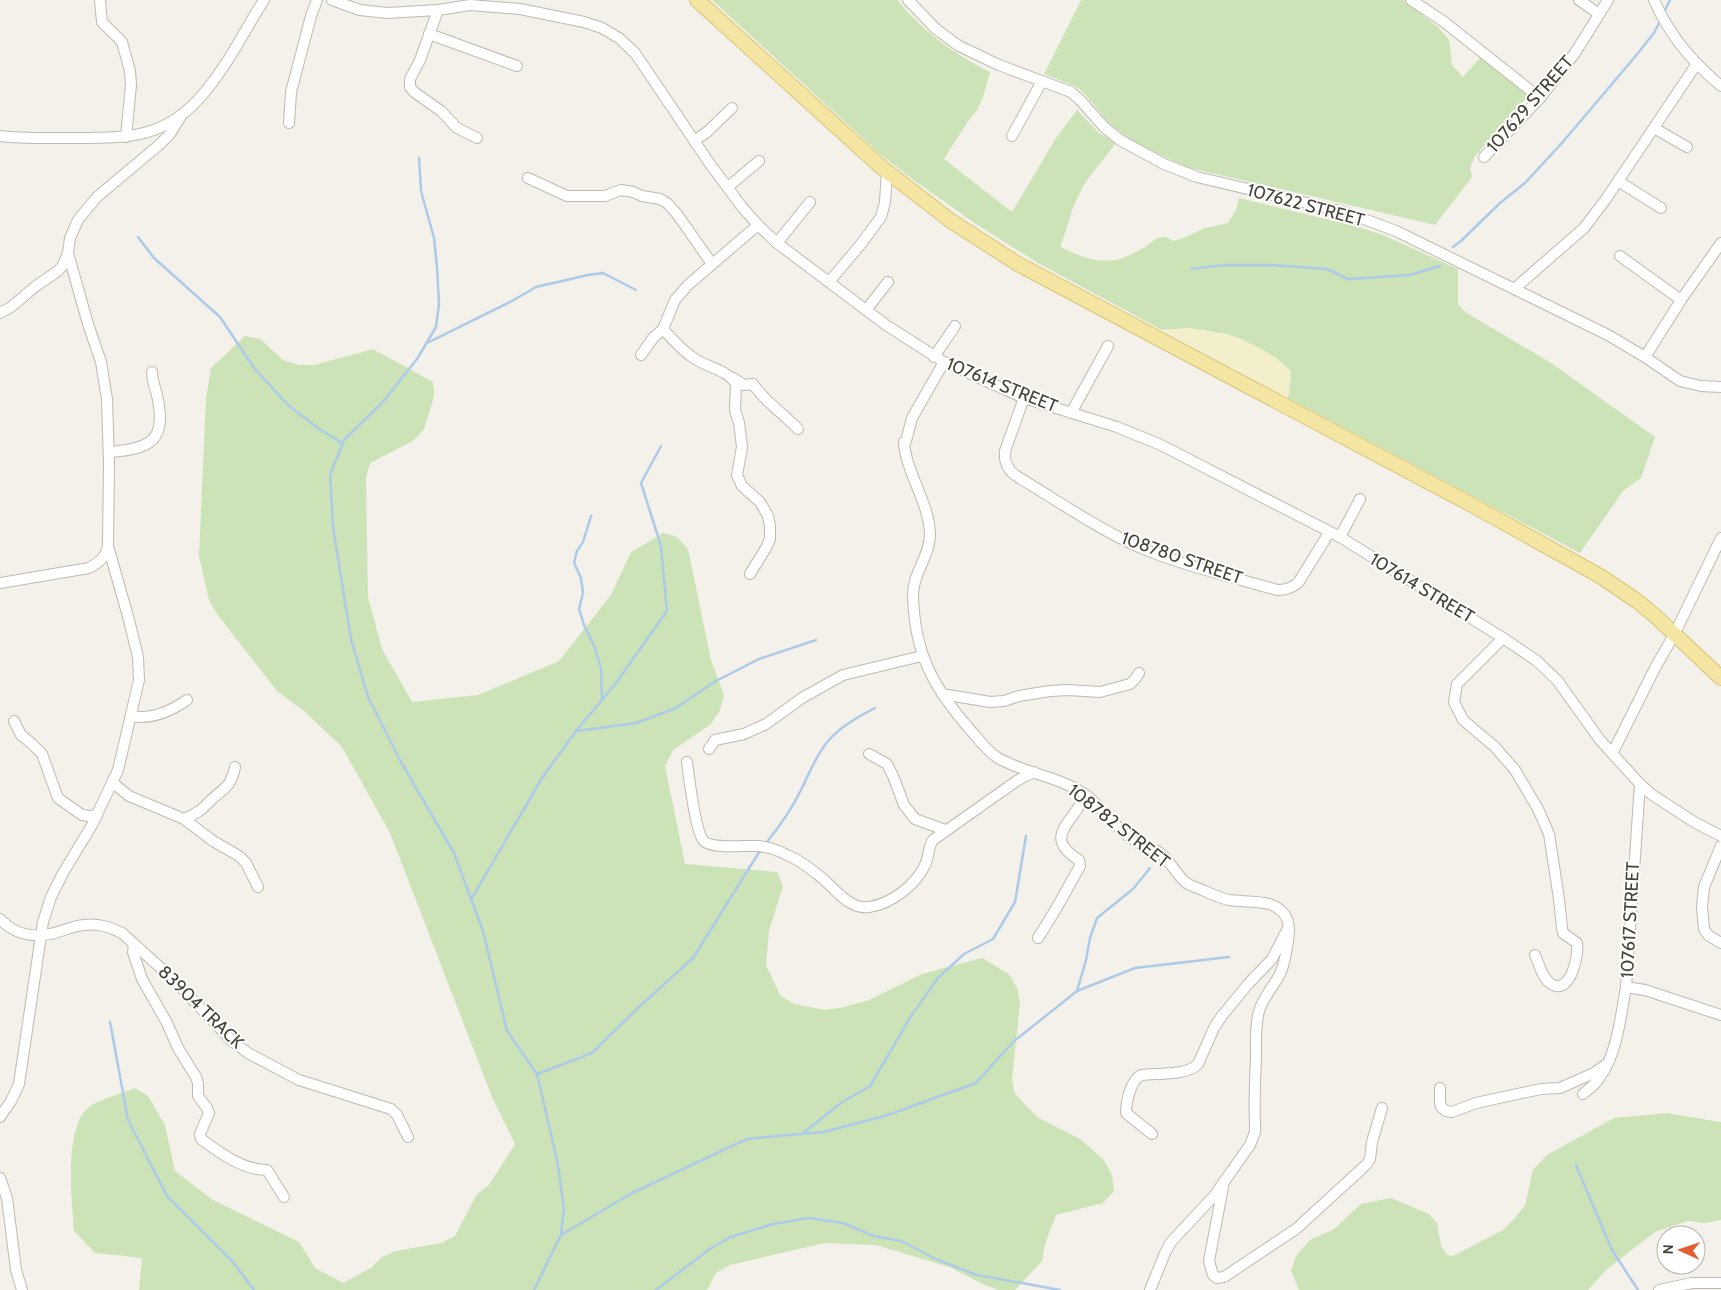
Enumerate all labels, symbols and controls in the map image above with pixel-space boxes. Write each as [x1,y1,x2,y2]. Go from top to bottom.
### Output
street label: 107629 STREET [1482,51,1578,157]
street label: 107622 STREET [1245,179,1367,231]
street label: 107614 STREET [943,353,1061,417]
street label: 108780 STREET [1119,527,1246,589]
street label: 107614 STREET [1366,548,1478,628]
street label: 108782 STREET [1064,779,1175,873]
street label: 107617 STREET [1616,861,1644,979]
street label: 83904 TRACK [154,961,249,1054]
north arrow [1656,1225,1706,1275]
text: N [1659,1244,1677,1255]

